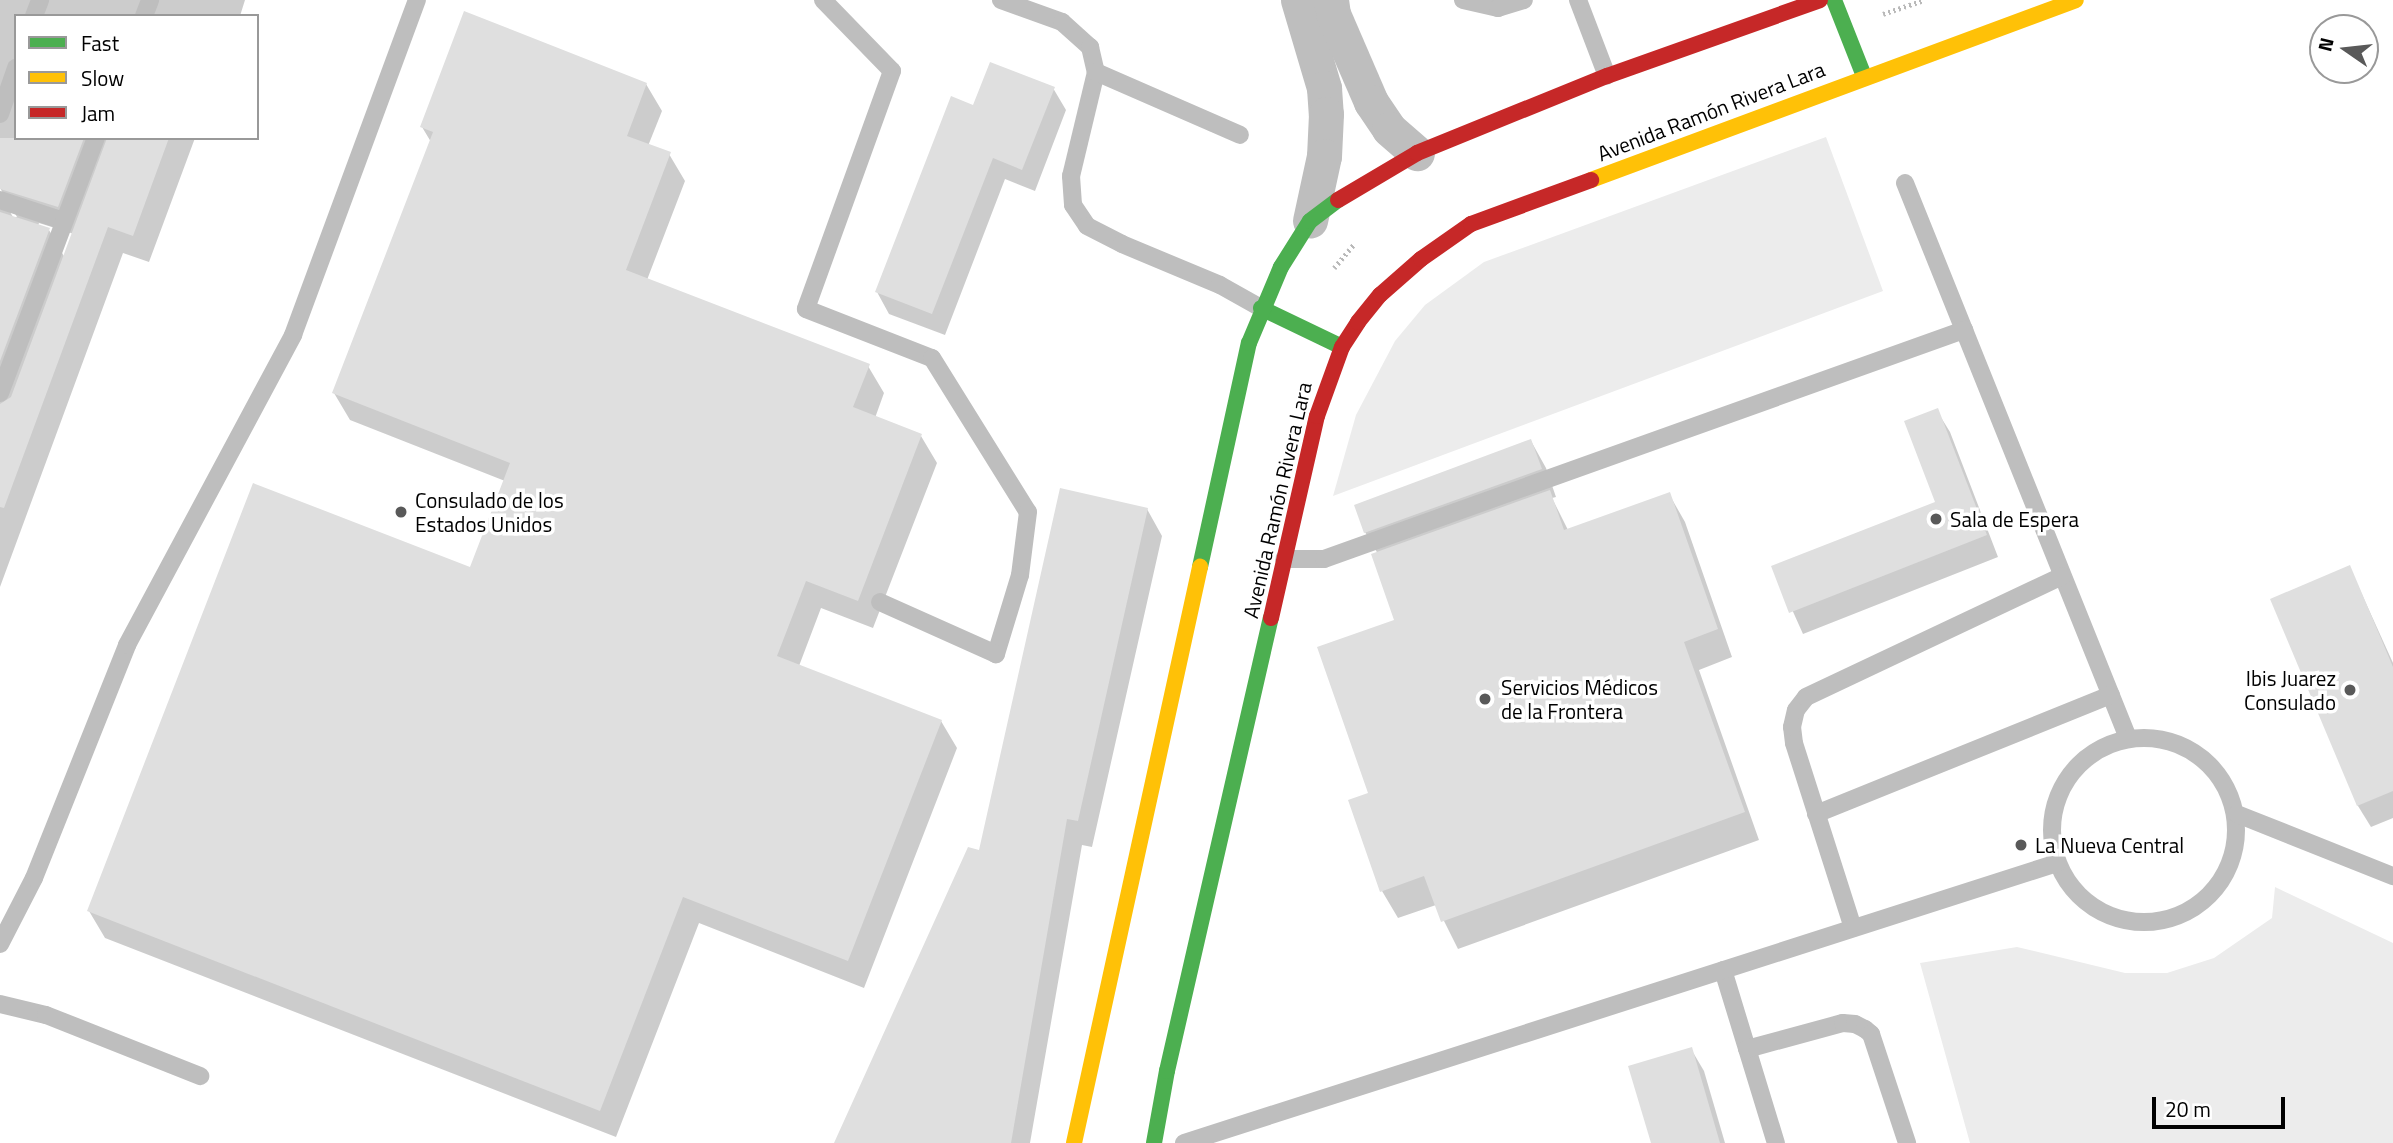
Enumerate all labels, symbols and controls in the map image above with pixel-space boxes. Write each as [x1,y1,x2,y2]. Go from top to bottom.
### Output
legend [14,14,259,140]
north arrow [2309,14,2379,84]
text: Fast [81,27,119,59]
text: N [2309,34,2341,54]
street label: Avenida Ramón Rivera Lara [1594,56,1828,166]
text: Slow [81,62,124,94]
text: Jam [81,97,115,129]
street label: Avenida Ramón Rivera Lara [1238,379,1316,621]
place label: Consulado de los Estados Unidos [415,487,564,537]
marker: Consulado de los Estados Unidos [393,504,409,520]
place label: Sala de Espera [1950,506,2079,532]
marker: Sala de Espera [1928,511,1944,527]
place label: Ibis Juarez Consulado [2244,665,2336,715]
place label: Servicios Médicos de la Frontera [1501,674,1658,724]
marker: Ibis Juarez Consulado [2342,682,2358,698]
marker: Servicios Médicos de la Frontera [1475,689,1495,709]
place label: La Nueva Central [2035,832,2184,858]
marker: La Nueva Central [2013,837,2029,853]
scale bar [2155,1084,2288,1128]
text: 20 m [2165,1093,2211,1125]

